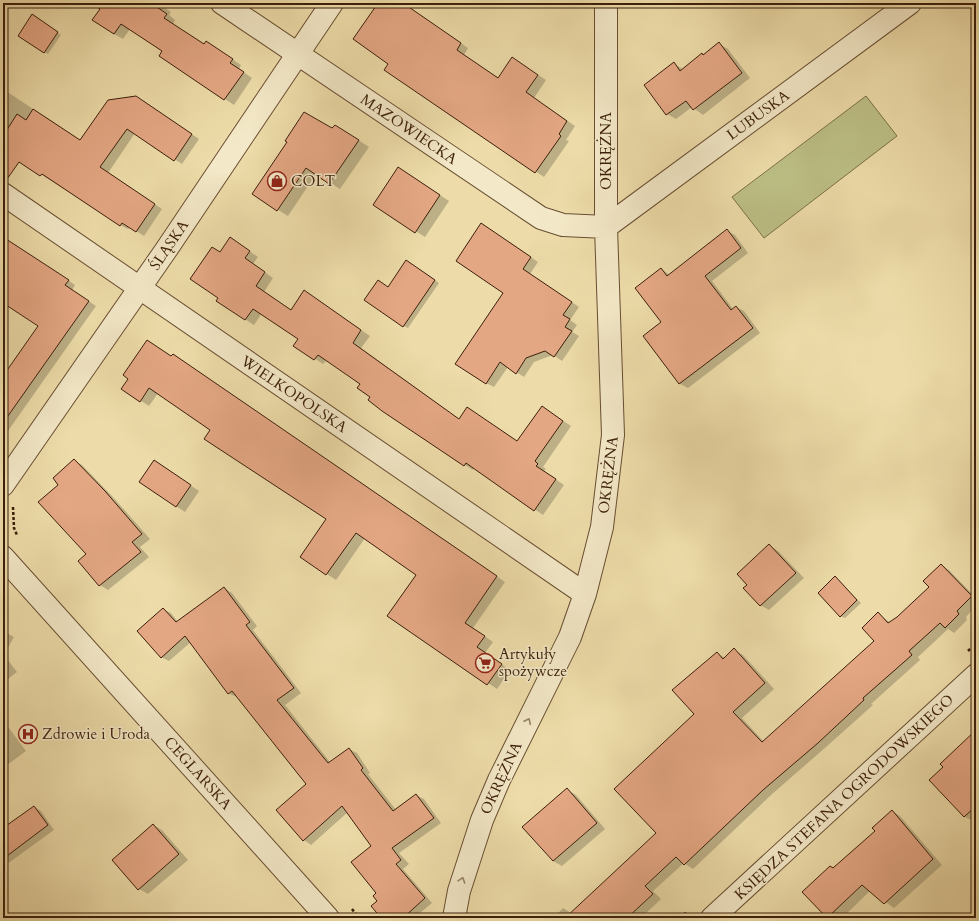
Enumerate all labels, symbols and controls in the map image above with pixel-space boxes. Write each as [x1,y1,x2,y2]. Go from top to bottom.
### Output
street label: LUBUSKA [723,85,794,145]
street label: MAZOWIECKA [357,89,462,169]
street label: OKRĘŻNA [596,112,616,190]
shop icon: COLT [266,170,288,192]
place label: COLT [291,171,336,191]
street label: ŚLĄSKA [145,216,193,274]
street label: WIELKOPOLSKA [236,350,351,437]
street label: OKRĘŻNA [593,435,623,515]
place label: Artykuły spożywcze [499,644,567,681]
supermarket icon: Artykuły spożywcze [474,652,496,674]
street label: KSIĘDZA STEFANA OGRODOWSKIEGO [730,690,958,904]
one-way arrow [523,718,531,726]
hospital icon: Zdrowie i Uroda [17,723,39,745]
place label: Zdrowie i Uroda [42,724,150,744]
street label: CEGLARSKA [160,732,236,814]
street label: OKRĘŻNA [475,738,527,818]
one-way arrow [458,877,466,884]

